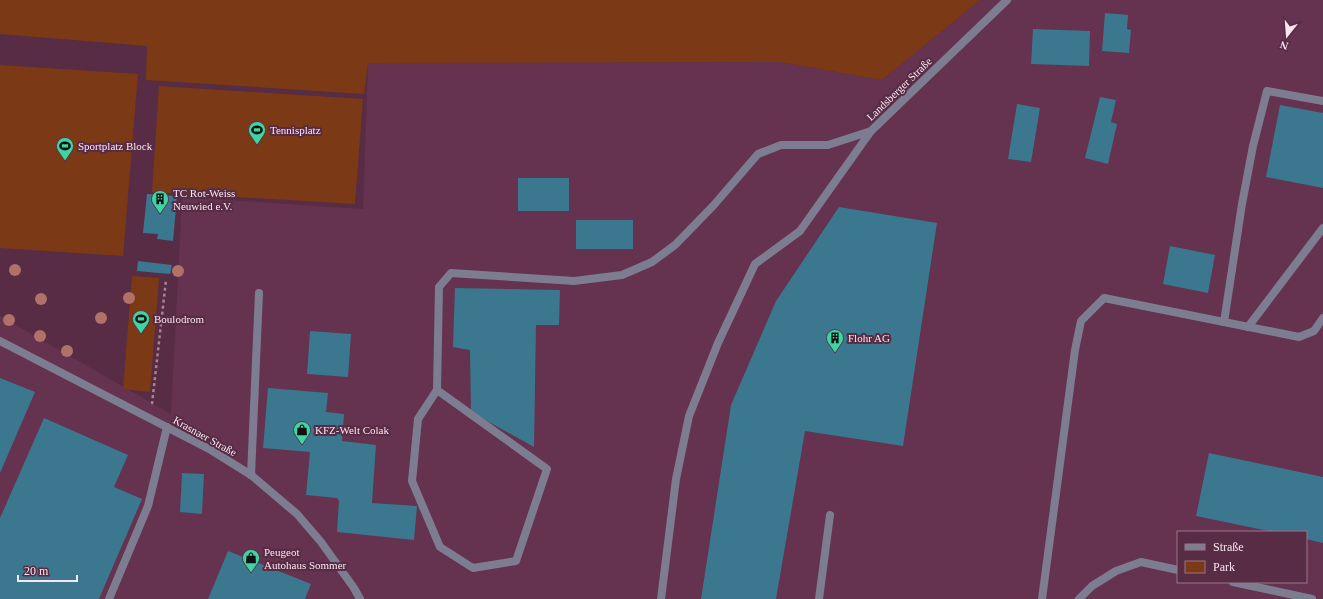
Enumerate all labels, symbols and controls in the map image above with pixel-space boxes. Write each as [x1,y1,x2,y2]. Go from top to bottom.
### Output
north arrow [1267,16,1307,56]
text: N [1278,39,1290,52]
street label: Landsberger Straße [864,55,934,123]
sports icon: Tennisplatz [247,120,267,145]
place label: Tennisplatz [270,124,321,136]
sports icon: Sportplatz Block [55,136,75,161]
place label: Sportplatz Block [78,140,153,152]
place label: TC Rot-Weiss Neuwied e.V. [173,187,235,212]
building icon: TC Rot-Weiss Neuwied e.V. [150,189,170,214]
sports icon: Boulodrom [131,309,151,334]
place label: Boulodrom [154,313,205,325]
building icon: Flohr AG [825,328,845,353]
place label: Flohr AG [848,332,890,344]
street label: Krasnaer Straße [171,414,239,458]
shop icon: KFZ-Welt Colak [292,420,312,445]
place label: KFZ-Welt Colak [315,424,389,436]
legend [1177,531,1307,583]
text: Straße [1213,540,1244,554]
place label: Peugeot Autohaus Sommer [264,546,347,571]
shop icon: Peugeot Autohaus Sommer [241,548,261,573]
scale bar [18,557,77,583]
text: Park [1213,560,1235,574]
text: 20 m [24,564,49,578]

